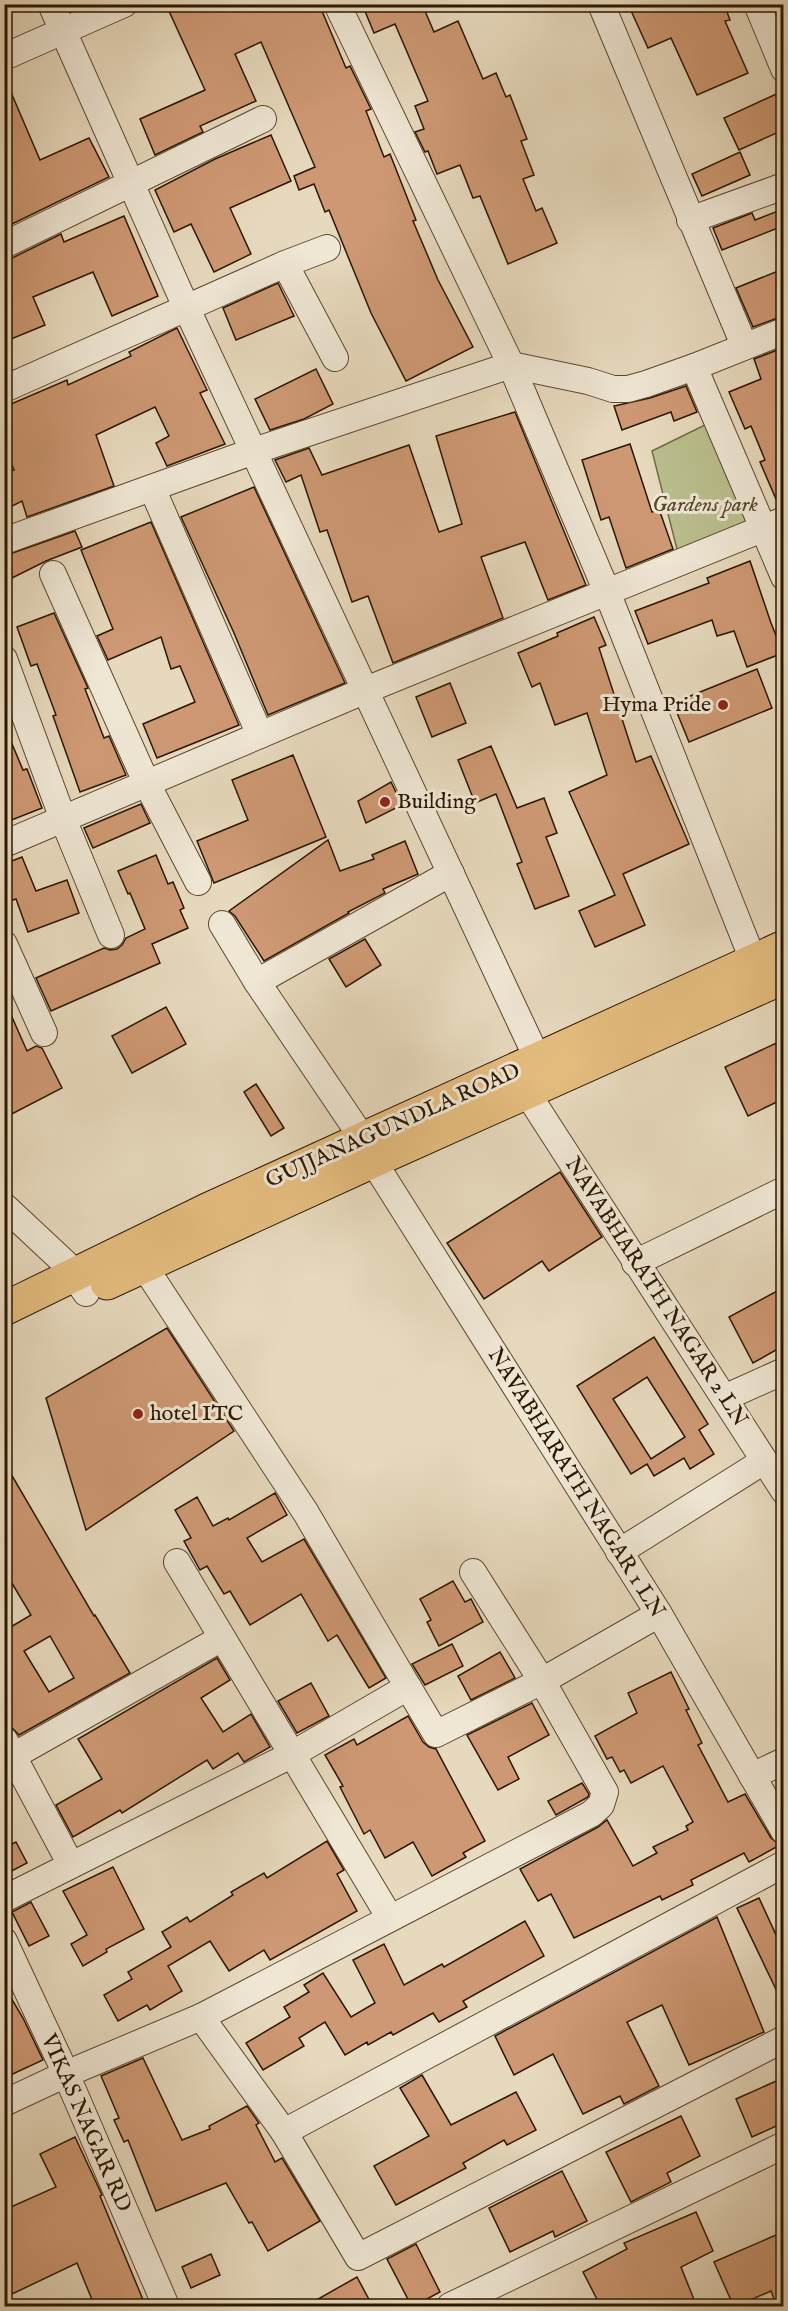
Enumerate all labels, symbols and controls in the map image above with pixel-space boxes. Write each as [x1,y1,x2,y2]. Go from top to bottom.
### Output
park label: Gardens park [652,491,758,519]
place label: Hyma Pride [602,691,711,719]
marker: Hyma Pride [716,698,730,712]
place label: Building [397,788,477,816]
marker: Building [378,795,392,809]
street label: GUJJANAGUNDLA ROAD [261,1057,525,1195]
street label: NAVABHARATH NAGAR 2 LN [558,1152,754,1432]
street label: NAVABHARATH NAGAR 1 LN [481,1343,671,1623]
place label: hotel ITC [150,1400,243,1428]
marker: hotel ITC [131,1407,145,1421]
street label: VIKAS NAGAR RD [34,2029,138,2216]

